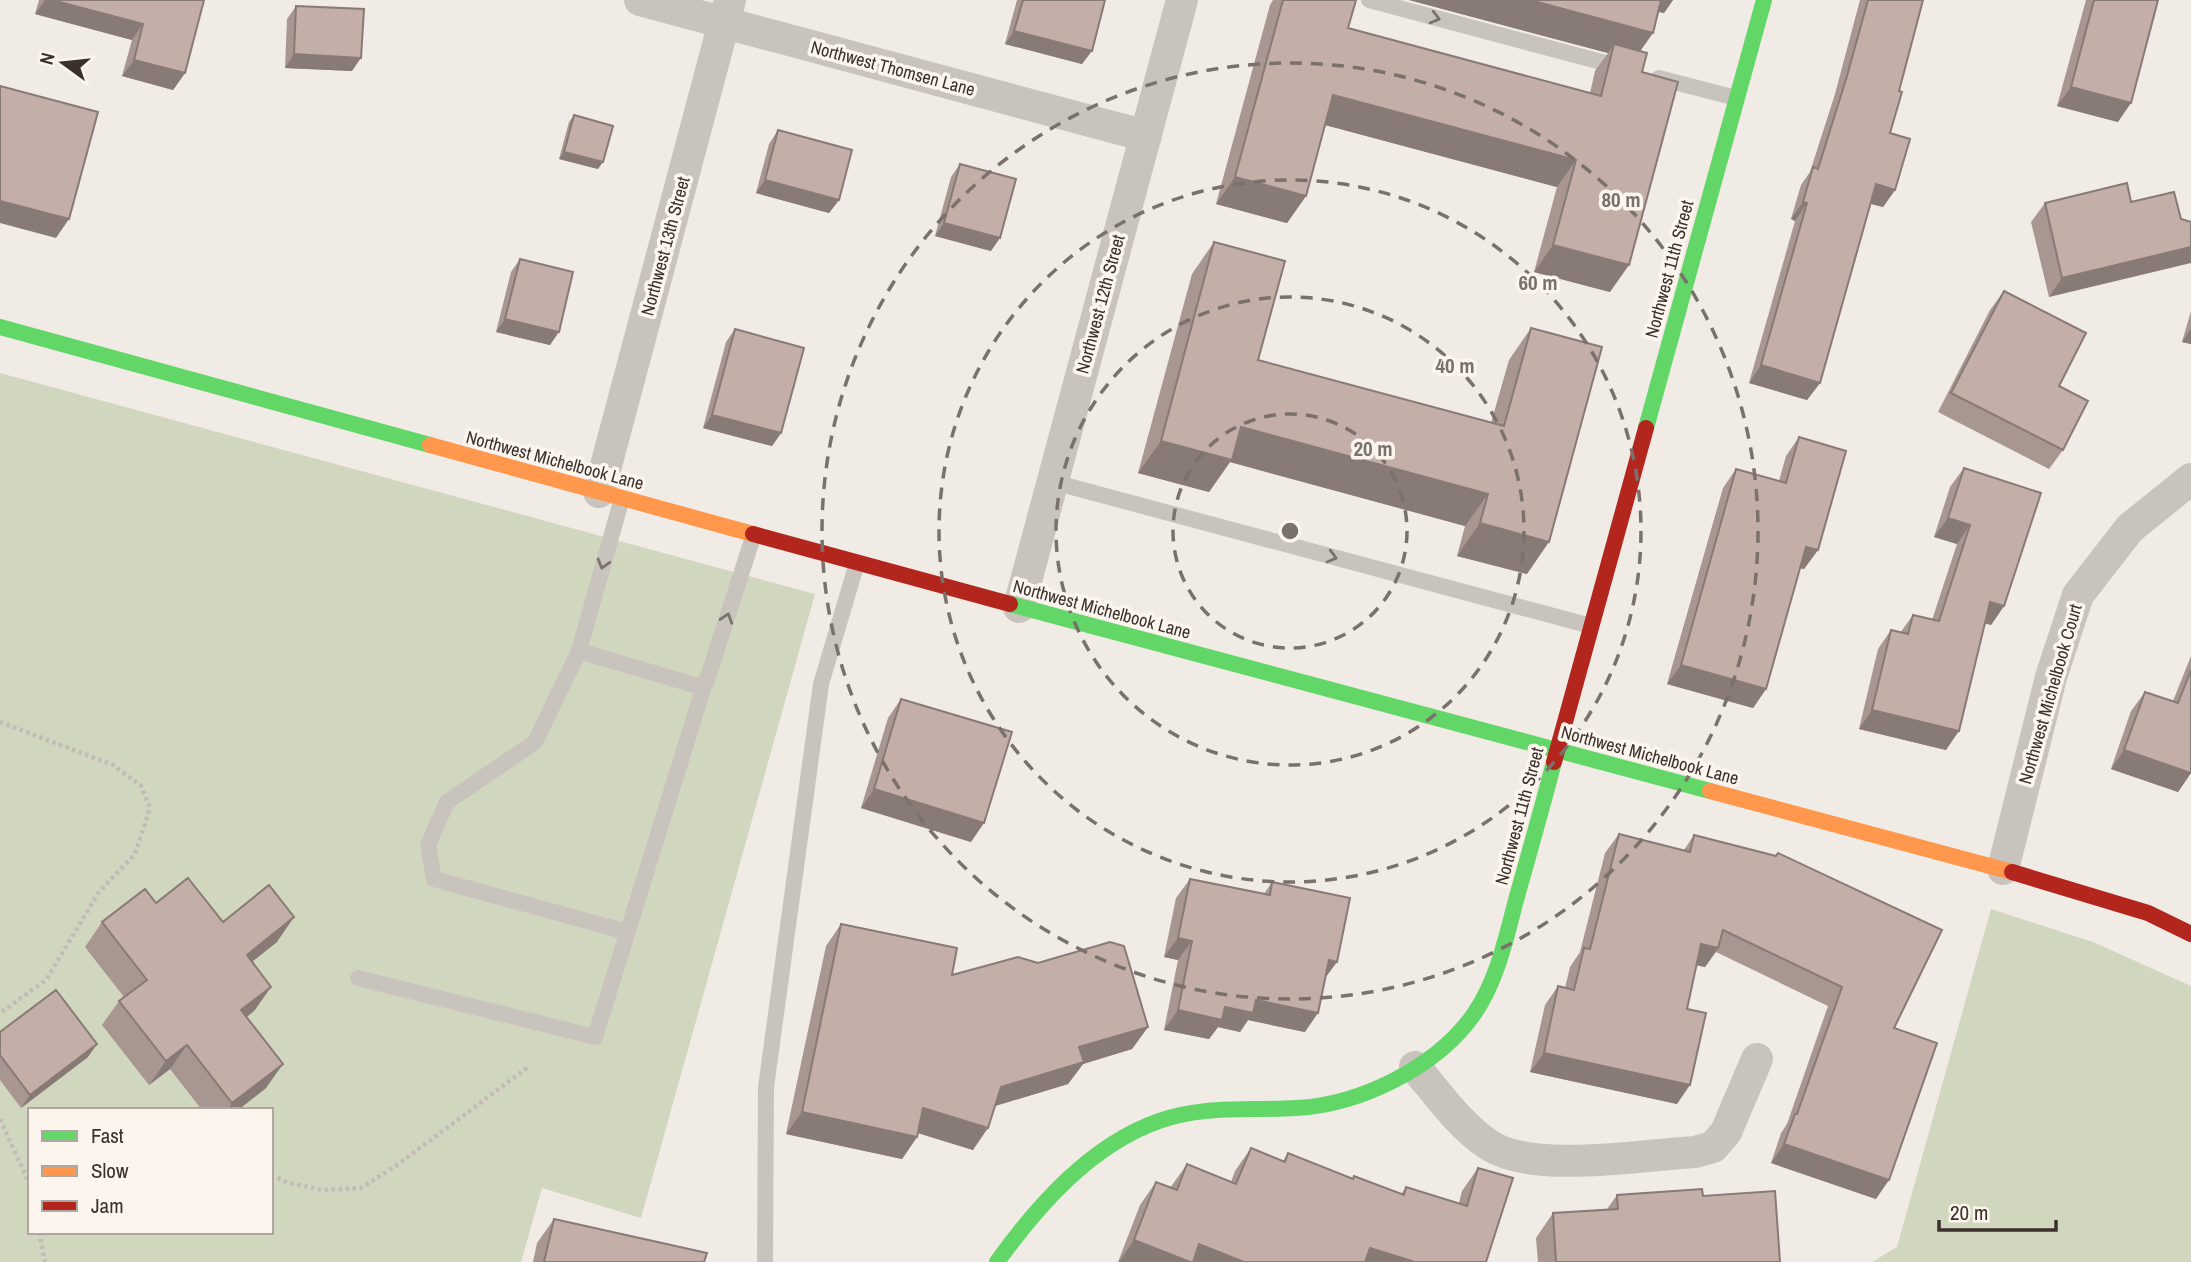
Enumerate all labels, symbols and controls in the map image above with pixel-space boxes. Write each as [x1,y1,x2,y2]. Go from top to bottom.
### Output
one-way arrow [1429,9,1441,24]
north arrow [28,28,98,98]
street label: Northwest Thomsen Lane [808,34,978,102]
text: N [33,50,61,67]
street label: Northwest 13th Street [634,174,696,318]
text: 80 m [1601,185,1641,214]
street label: Northwest 11th Street [1639,197,1699,341]
street label: Northwest 12th Street [1069,232,1131,376]
text: 60 m [1518,268,1558,297]
text: 40 m [1435,351,1475,380]
street label: Northwest Michelbook Lane [463,424,647,496]
text: 20 m [1353,434,1393,463]
centre of rings [1278,519,1302,543]
one-way arrow [1326,549,1338,563]
one-way arrow [597,557,612,569]
street label: Northwest Michelbook Lane [1010,573,1194,645]
street label: Northwest Michelbook Court [2012,601,2088,787]
one-way arrow [719,612,733,624]
street label: Northwest Michelbook Lane [1558,719,1742,791]
street label: Northwest 11th Street [1489,744,1549,888]
legend [28,1108,273,1234]
text: Fast [91,1121,124,1150]
text: Slow [91,1156,129,1185]
scale bar [1939,1188,2056,1232]
text: Jam [91,1191,124,1220]
text: 20 m [1950,1198,1988,1227]

